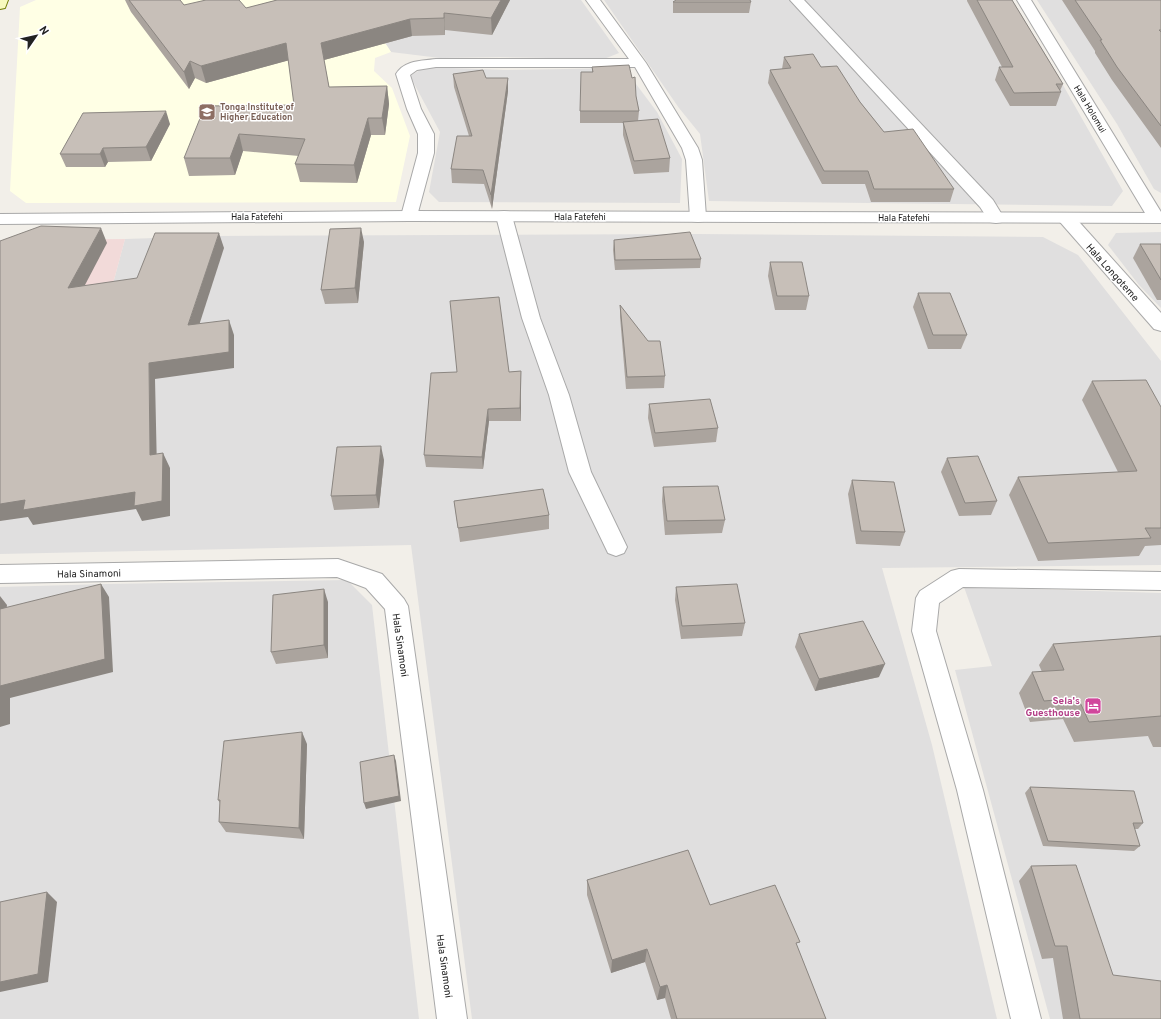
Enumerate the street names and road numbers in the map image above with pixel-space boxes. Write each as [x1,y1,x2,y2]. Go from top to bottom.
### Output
street label: Hala Holomui [1071,83,1108,135]
street label: Hala Fatefehi [231,212,283,223]
street label: Hala Fatefehi [554,212,606,223]
street label: Hala Fatefehi [878,213,930,224]
street label: Hala Longoteme [1083,241,1141,305]
street label: Hala Sinamoni [57,567,121,582]
street label: Hala Sinamoni [389,613,410,678]
street label: Hala Sinamoni [433,934,454,999]

